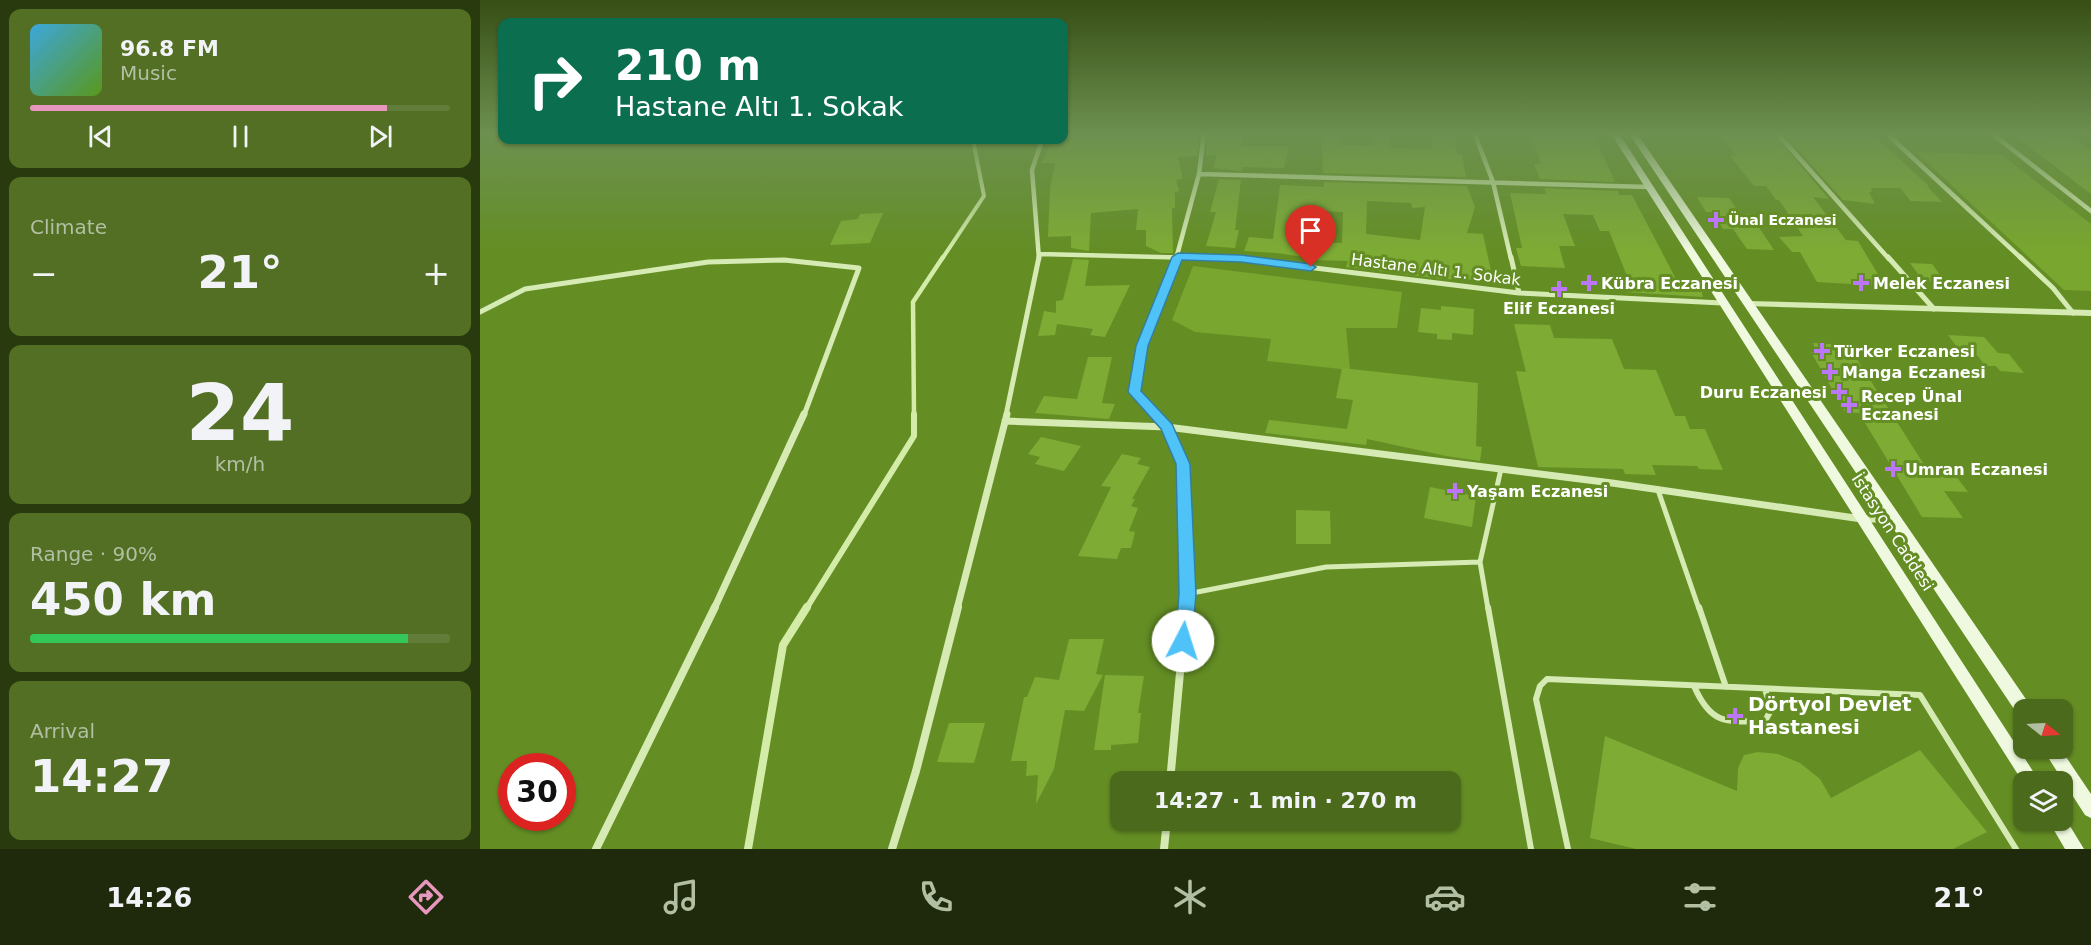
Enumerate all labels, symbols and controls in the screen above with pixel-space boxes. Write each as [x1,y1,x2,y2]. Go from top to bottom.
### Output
text: 96.8 FM [120,36,219,61]
text: 210 m [615,41,761,90]
icon: right [516,42,594,120]
text: Music [120,61,177,85]
text: Hastane Altı 1. Sokak [615,91,903,122]
icon: previous [84,120,117,153]
icon: pause [224,120,257,153]
icon: next [364,120,397,153]
pin [1285,205,1336,267]
place label: Ünal Eczanesi [1728,211,1837,228]
marker: Ünal Eczanesi [1709,213,1723,227]
icon: arrive [1294,214,1327,247]
text: Climate [30,215,107,239]
text: 21° [197,246,283,299]
street label: Hastane Altı 1. Sokak [1350,250,1523,289]
text: − [30,254,58,293]
text: + [422,254,450,293]
place label: Kübra Eczanesi [1601,274,1738,293]
place label: Melek Eczanesi [1873,274,2010,293]
marker: Kübra Eczanesi [1582,276,1596,290]
marker: Melek Eczanesi [1854,276,1868,290]
marker: Elif Eczanesi [1552,282,1566,296]
place label: Elif Eczanesi [1503,299,1615,318]
place label: Türker Eczanesi [1834,342,1975,361]
marker: Türker Eczanesi [1815,344,1829,358]
place label: Manga Eczanesi [1842,363,1986,382]
marker: Manga Eczanesi [1823,365,1837,379]
text: 24 [186,368,294,458]
place label: Duru Eczanesi [1700,383,1827,402]
marker: Duru Eczanesi [1832,385,1846,399]
place label: Recep Ünal Eczanesi [1861,387,1962,424]
marker: Recep Ünal Eczanesi [1842,398,1856,412]
text: km/h [215,452,265,476]
place label: Umran Eczanesi [1905,460,2048,479]
marker: Umran Eczanesi [1886,462,1900,476]
street label: İstasyon Caddesi [1848,470,1938,594]
place label: Yaşam Eczanesi [1466,482,1608,501]
marker: Yaşam Eczanesi [1448,484,1462,498]
text: Range · 90% [30,542,157,566]
text: 450 km [30,573,216,626]
position arrow [1151,609,1215,673]
place label: Dörtyol Devlet Hastanesi [1748,692,1912,739]
north arrow [2013,699,2073,759]
map controls [2013,699,2073,831]
marker: Dörtyol Devlet Hastanesi [1726,707,1744,725]
text: Arrival [30,719,95,743]
text: 14:27 [30,750,173,803]
speed limit sign: 30 [498,753,576,831]
button: layers [2013,771,2073,831]
text: 14:27 · 1 min · 270 m [1154,788,1417,813]
icon: directions [405,876,447,918]
icon: music [660,876,702,918]
icon: phone [915,876,957,918]
icon: climate [1169,876,1211,918]
icon: car [1424,876,1466,918]
icon: filters [1679,876,1721,918]
text: 14:26 [106,882,192,913]
text: 21° [1933,882,1985,913]

